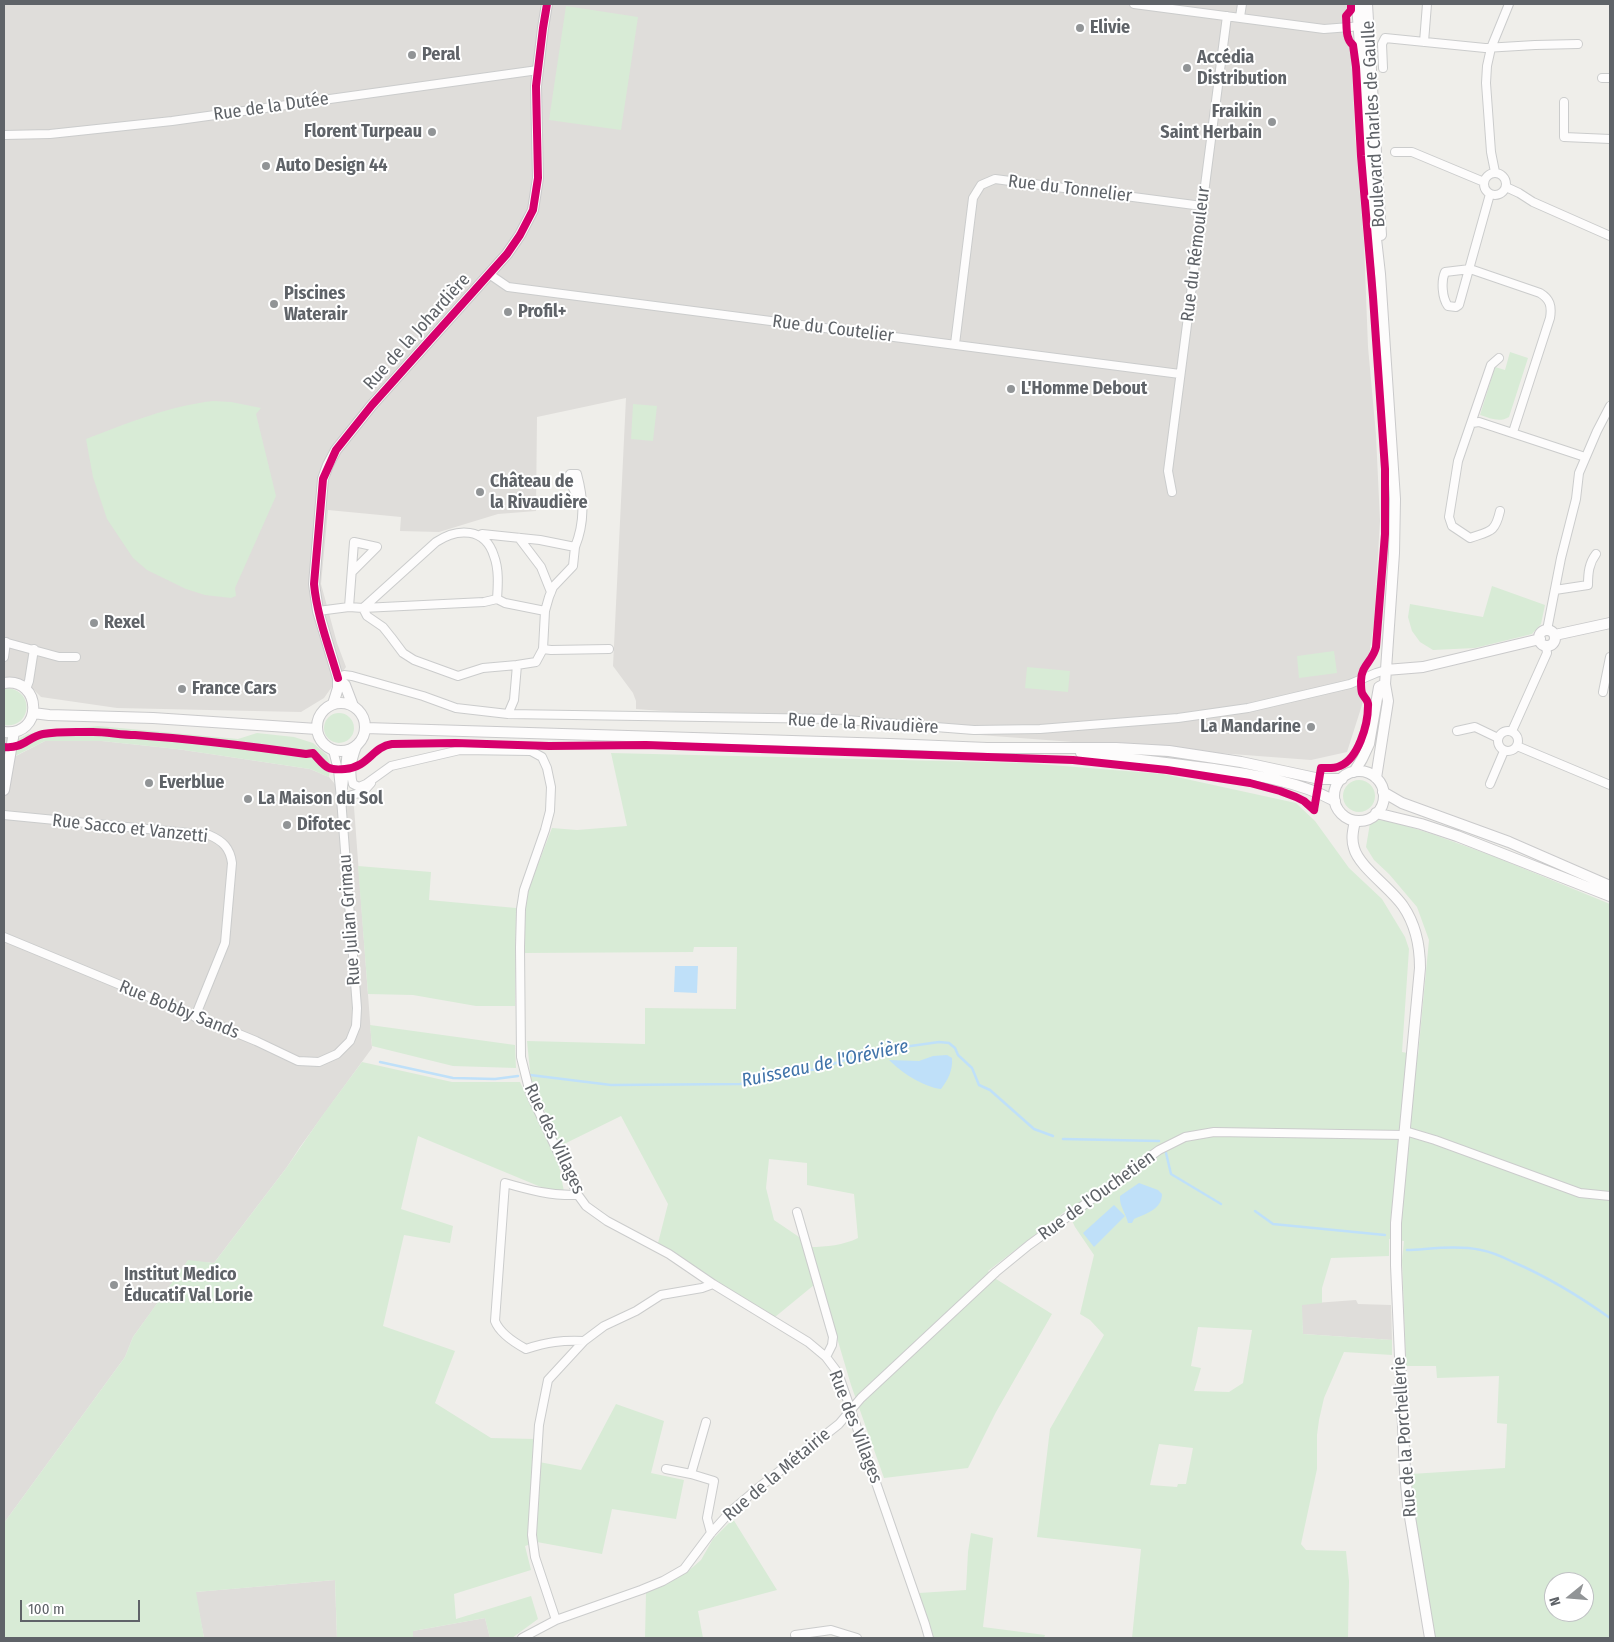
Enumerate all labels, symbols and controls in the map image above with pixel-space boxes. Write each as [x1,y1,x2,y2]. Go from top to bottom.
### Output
place label: Elivie [1090,17,1130,39]
street label: Boulevard Charles de Gaulle [1358,20,1390,228]
marker: Elivie [1074,22,1086,34]
place label: Peral [422,44,460,66]
place label: Accédia Distribution [1197,47,1287,90]
marker: Peral [406,49,418,61]
marker: Accédia Distribution [1181,62,1193,74]
street label: Rue de la Dutée [212,88,330,126]
place label: Fraikin Saint Herbain [1160,101,1262,144]
marker: Fraikin Saint Herbain [1266,116,1278,128]
place label: Florent Turpeau [304,121,422,143]
marker: Florent Turpeau [426,126,438,138]
place label: Auto Design 44 [276,155,387,177]
marker: Auto Design 44 [260,160,272,172]
street label: Rue du Tonnelier [1007,171,1133,207]
street label: Rue du Rémouleur [1177,185,1215,323]
street label: Rue de la Johardière [359,269,475,395]
place label: Piscines Waterair [284,283,348,326]
marker: Piscines Waterair [268,298,280,310]
place label: Profil+ [518,301,566,323]
marker: Profil+ [502,306,514,318]
street label: Rue du Coutelier [771,311,895,347]
place label: L'Homme Debout [1021,378,1147,400]
marker: L'Homme Debout [1005,383,1017,395]
place label: Château de la Rivaudière [490,471,588,514]
marker: Château de la Rivaudière [474,486,486,498]
place label: Rexel [104,612,145,634]
marker: Rexel [88,617,100,629]
place label: France Cars [192,678,277,700]
marker: France Cars [176,683,188,695]
street label: Rue de la Rivaudière [787,709,939,739]
place label: La Mandarine [1200,716,1301,738]
marker: La Mandarine [1305,721,1317,733]
place label: Everblue [159,772,224,794]
marker: Everblue [143,777,155,789]
place label: La Maison du Sol [258,788,383,810]
marker: La Maison du Sol [242,793,254,805]
street label: Rue Sacco et Vanzetti [51,810,209,848]
place label: Difotec [297,814,351,836]
marker: Difotec [281,819,293,831]
street label: Rue Julian Grimau [335,854,365,986]
street label: Rue Bobby Sands [116,976,242,1044]
water label: Ruisseau de l'Orévière [740,1035,910,1093]
street label: Rue des Villages [519,1080,589,1198]
street label: Rue de l'Ouchetien [1034,1146,1160,1246]
place label: Institut Medico Éducatif Val Lorie [124,1264,253,1306]
marker: Institut Medico Éducatif Val Lorie [108,1279,120,1291]
street label: Rue de la Porchellerie [1389,1356,1421,1518]
street label: Rue des Villages [824,1367,886,1487]
street label: Rue de la Métairie [719,1424,835,1526]
north arrow [1544,1572,1594,1622]
scale bar [22,1590,142,1622]
text: N [1546,1595,1564,1608]
text: 100 m [28,1600,65,1618]

